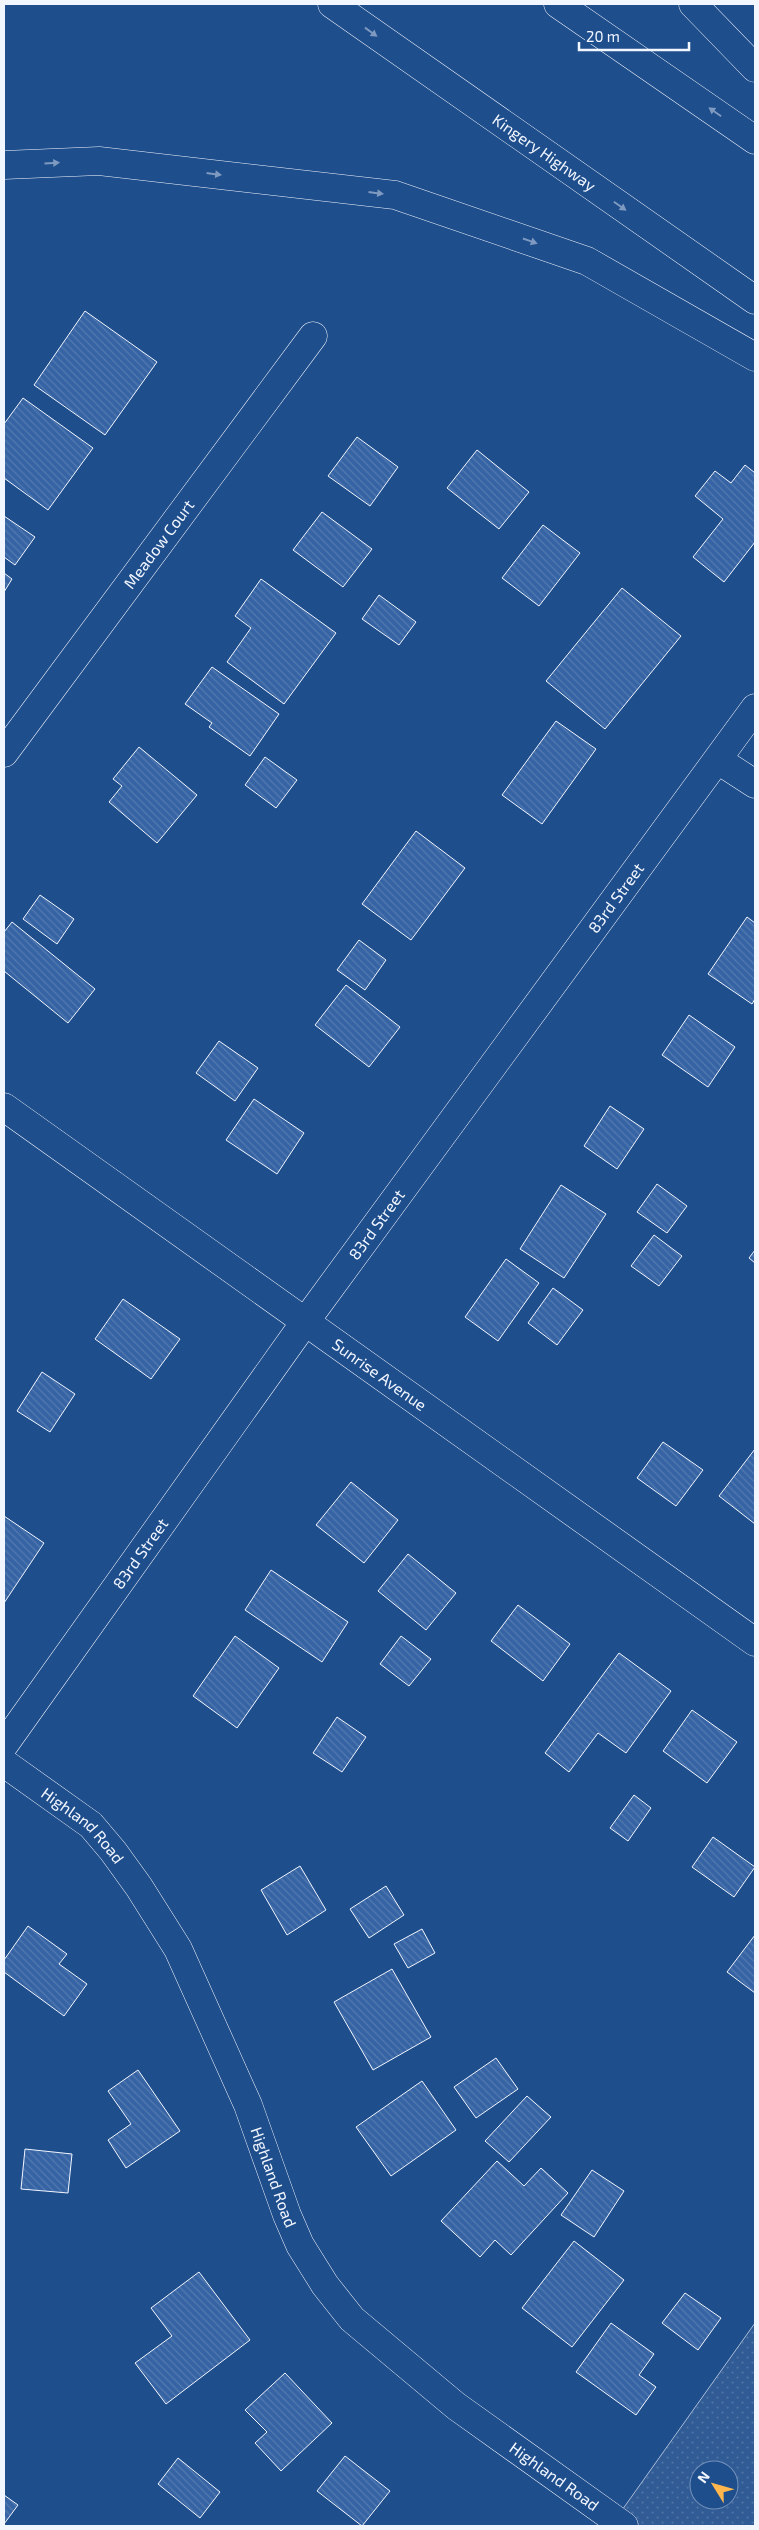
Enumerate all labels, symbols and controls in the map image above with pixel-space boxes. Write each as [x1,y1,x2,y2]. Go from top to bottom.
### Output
scale bar [579,20,689,52]
one-way arrow [365,27,378,37]
text: 20 m [586,27,620,45]
one-way arrow [708,108,722,117]
street label: Kingery Highway [489,109,600,195]
one-way arrow [45,159,61,167]
one-way arrow [206,170,222,178]
one-way arrow [368,189,384,197]
one-way arrow [613,201,626,211]
one-way arrow [523,238,538,245]
street label: Meadow Court [119,496,198,592]
street label: 83rd Street [583,859,647,936]
street label: 83rd Street [344,1185,408,1263]
street label: Sunrise Avenue [329,1334,431,1414]
street label: 83rd Street [108,1514,171,1592]
street label: Highland Road [38,1783,129,1867]
street label: Highland Road [247,2124,301,2230]
street label: Highland Road [506,2437,603,2514]
north arrow [689,2460,739,2510]
text: N [693,2468,713,2486]

